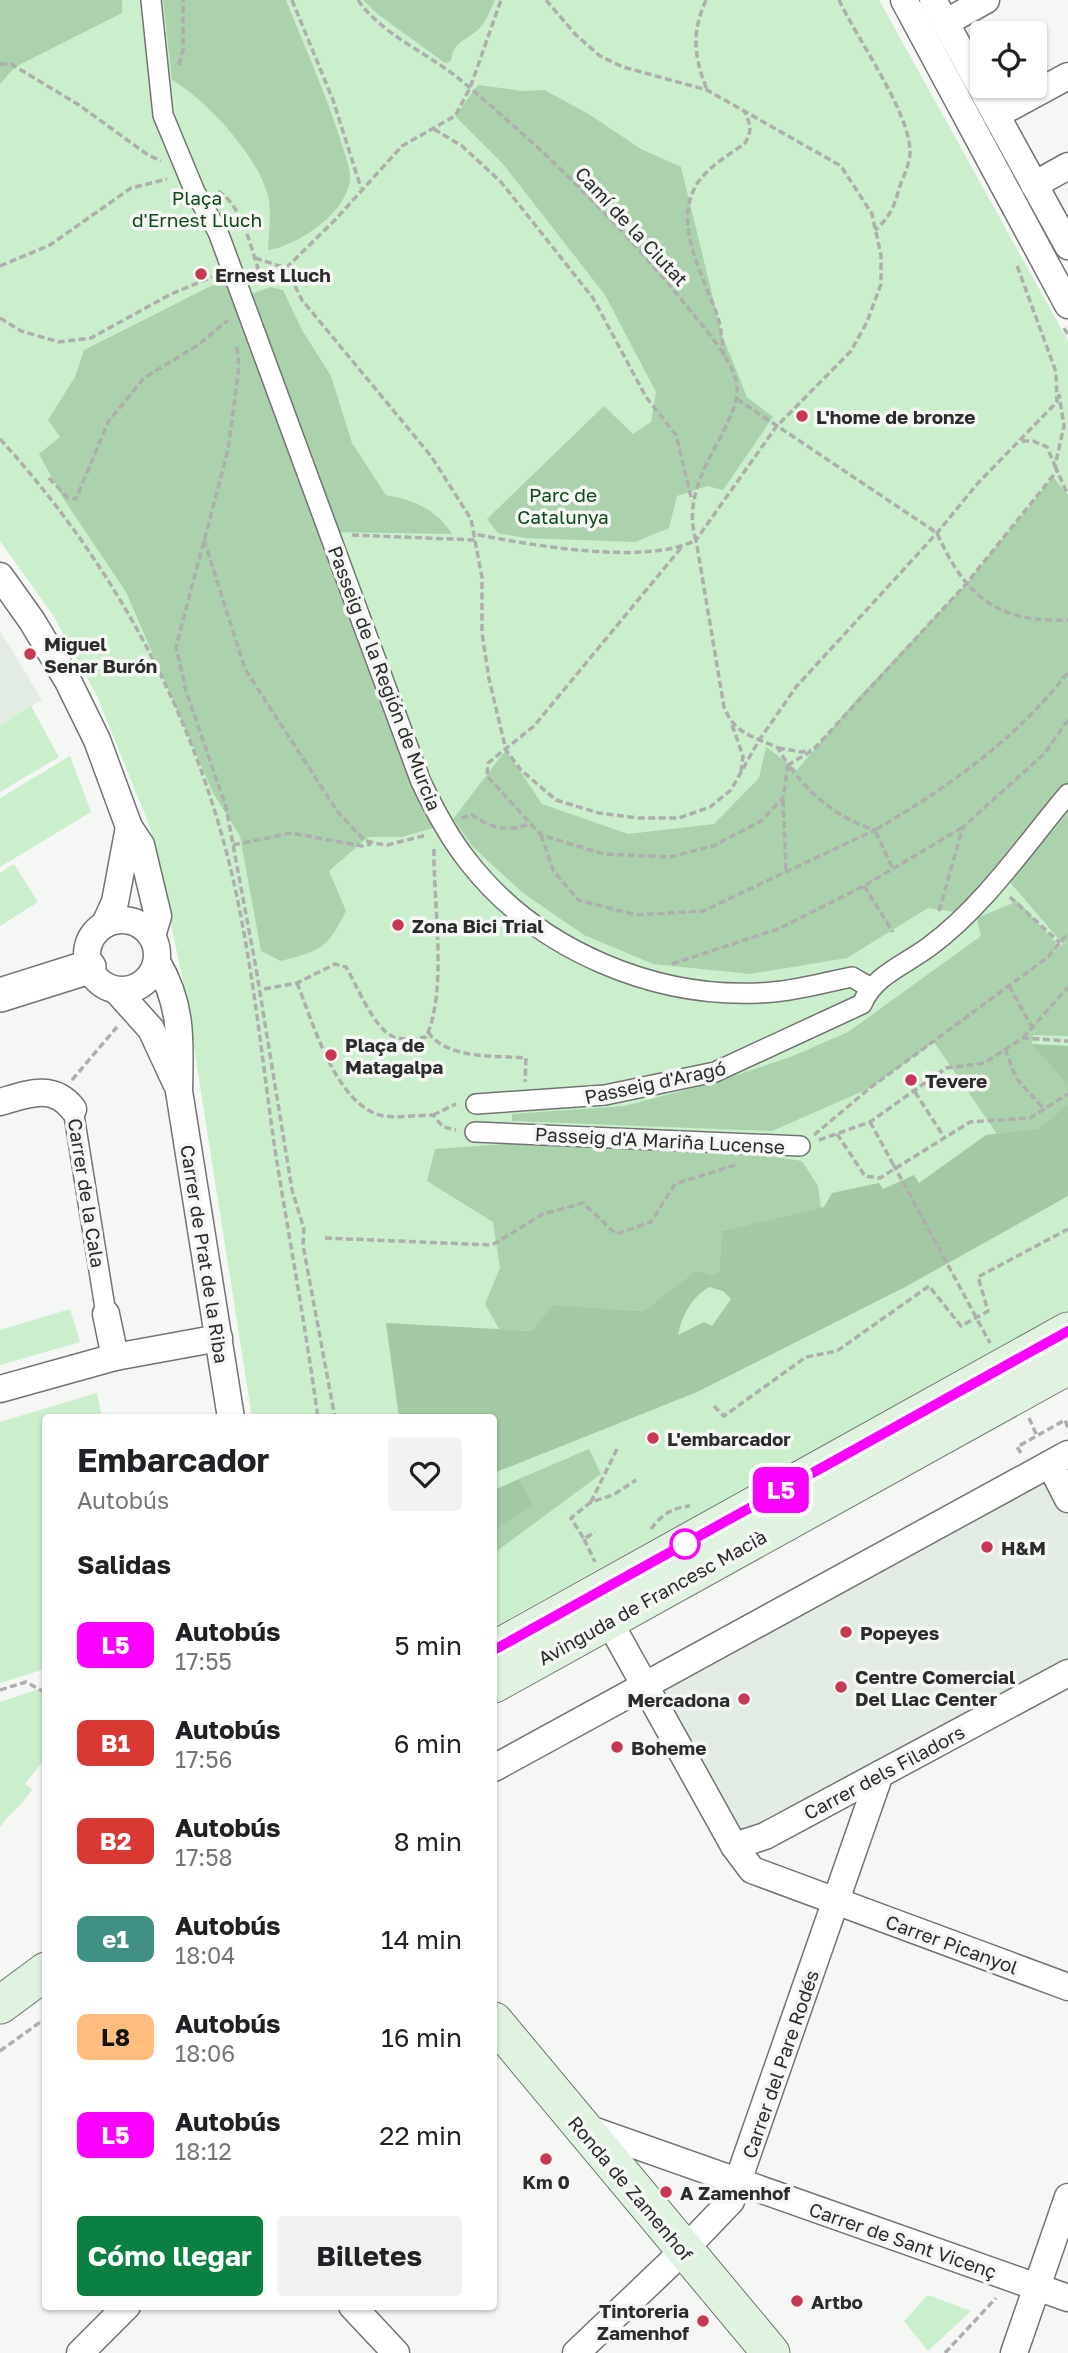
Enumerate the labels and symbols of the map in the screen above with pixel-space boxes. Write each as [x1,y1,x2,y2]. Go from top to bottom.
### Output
street label: Camí de la Ciutat [571,162,693,290]
park label: Plaça d'Ernest Lluch [132,186,262,231]
place label: Ernest Lluch [215,263,331,286]
marker: Ernest Lluch [193,266,209,282]
place label: L'home de bronze [816,405,975,428]
marker: L'home de bronze [794,408,810,424]
park label: Parc de Catalunya [517,483,609,528]
street label: Passeig de la Región de Murcia [324,542,446,814]
place label: Miguel Senar Burón [44,632,157,677]
marker: Miguel Senar Burón [22,646,38,662]
place label: Zona Bici Trial [412,914,544,937]
marker: Zona Bici Trial [390,917,406,933]
place label: Plaça de Matagalpa [345,1033,443,1078]
marker: Plaça de Matagalpa [323,1047,339,1063]
street label: Passeig d'Aragó [582,1056,728,1108]
place label: Tevere [925,1069,987,1092]
marker: Tevere [903,1072,919,1088]
street label: Carrer de la Cala [64,1117,110,1269]
street label: Passeig d'A Mariña Lucense [534,1122,786,1158]
street label: Carrer de Prat de la Riba [176,1143,234,1365]
place label: L'embarcador [667,1427,791,1450]
marker: L'embarcador [645,1430,661,1446]
line badge: L5 [750,1467,812,1513]
street label: Avinguda de Francesc Macià [534,1525,770,1669]
unlabelled marker [670,1529,700,1559]
place label: H&M [1001,1536,1046,1559]
marker: H&M [979,1539,995,1555]
place label: Popeyes [860,1621,940,1644]
marker: Popeyes [838,1624,854,1640]
place label: Centre Comercial Del Llac Center [855,1665,1015,1710]
marker: Centre Comercial Del Llac Center [833,1679,849,1695]
place label: Mercadona [627,1688,730,1711]
marker: Mercadona [736,1691,752,1707]
street label: Carrer dels Filadors [800,1720,968,1824]
place label: Boheme [631,1736,706,1759]
marker: Boheme [609,1739,625,1755]
street label: Carrer Picanyol [883,1909,1021,1979]
street label: Carrer del Pare Rodés [737,1967,823,2161]
street label: Ronda de Zamenhof [564,2111,698,2265]
marker: Km 0 [538,2151,554,2167]
place label: Km 0 [522,2170,570,2193]
place label: A Zamenhof [680,2181,790,2204]
marker: A Zamenhof [658,2184,674,2200]
street label: Carrer de Sant Vicenç [806,2197,1000,2283]
place label: Artbo [811,2290,863,2313]
marker: Artbo [789,2293,805,2309]
place label: Tintoreria Zamenhof [597,2299,689,2344]
marker: Tintoreria Zamenhof [695,2313,711,2329]

